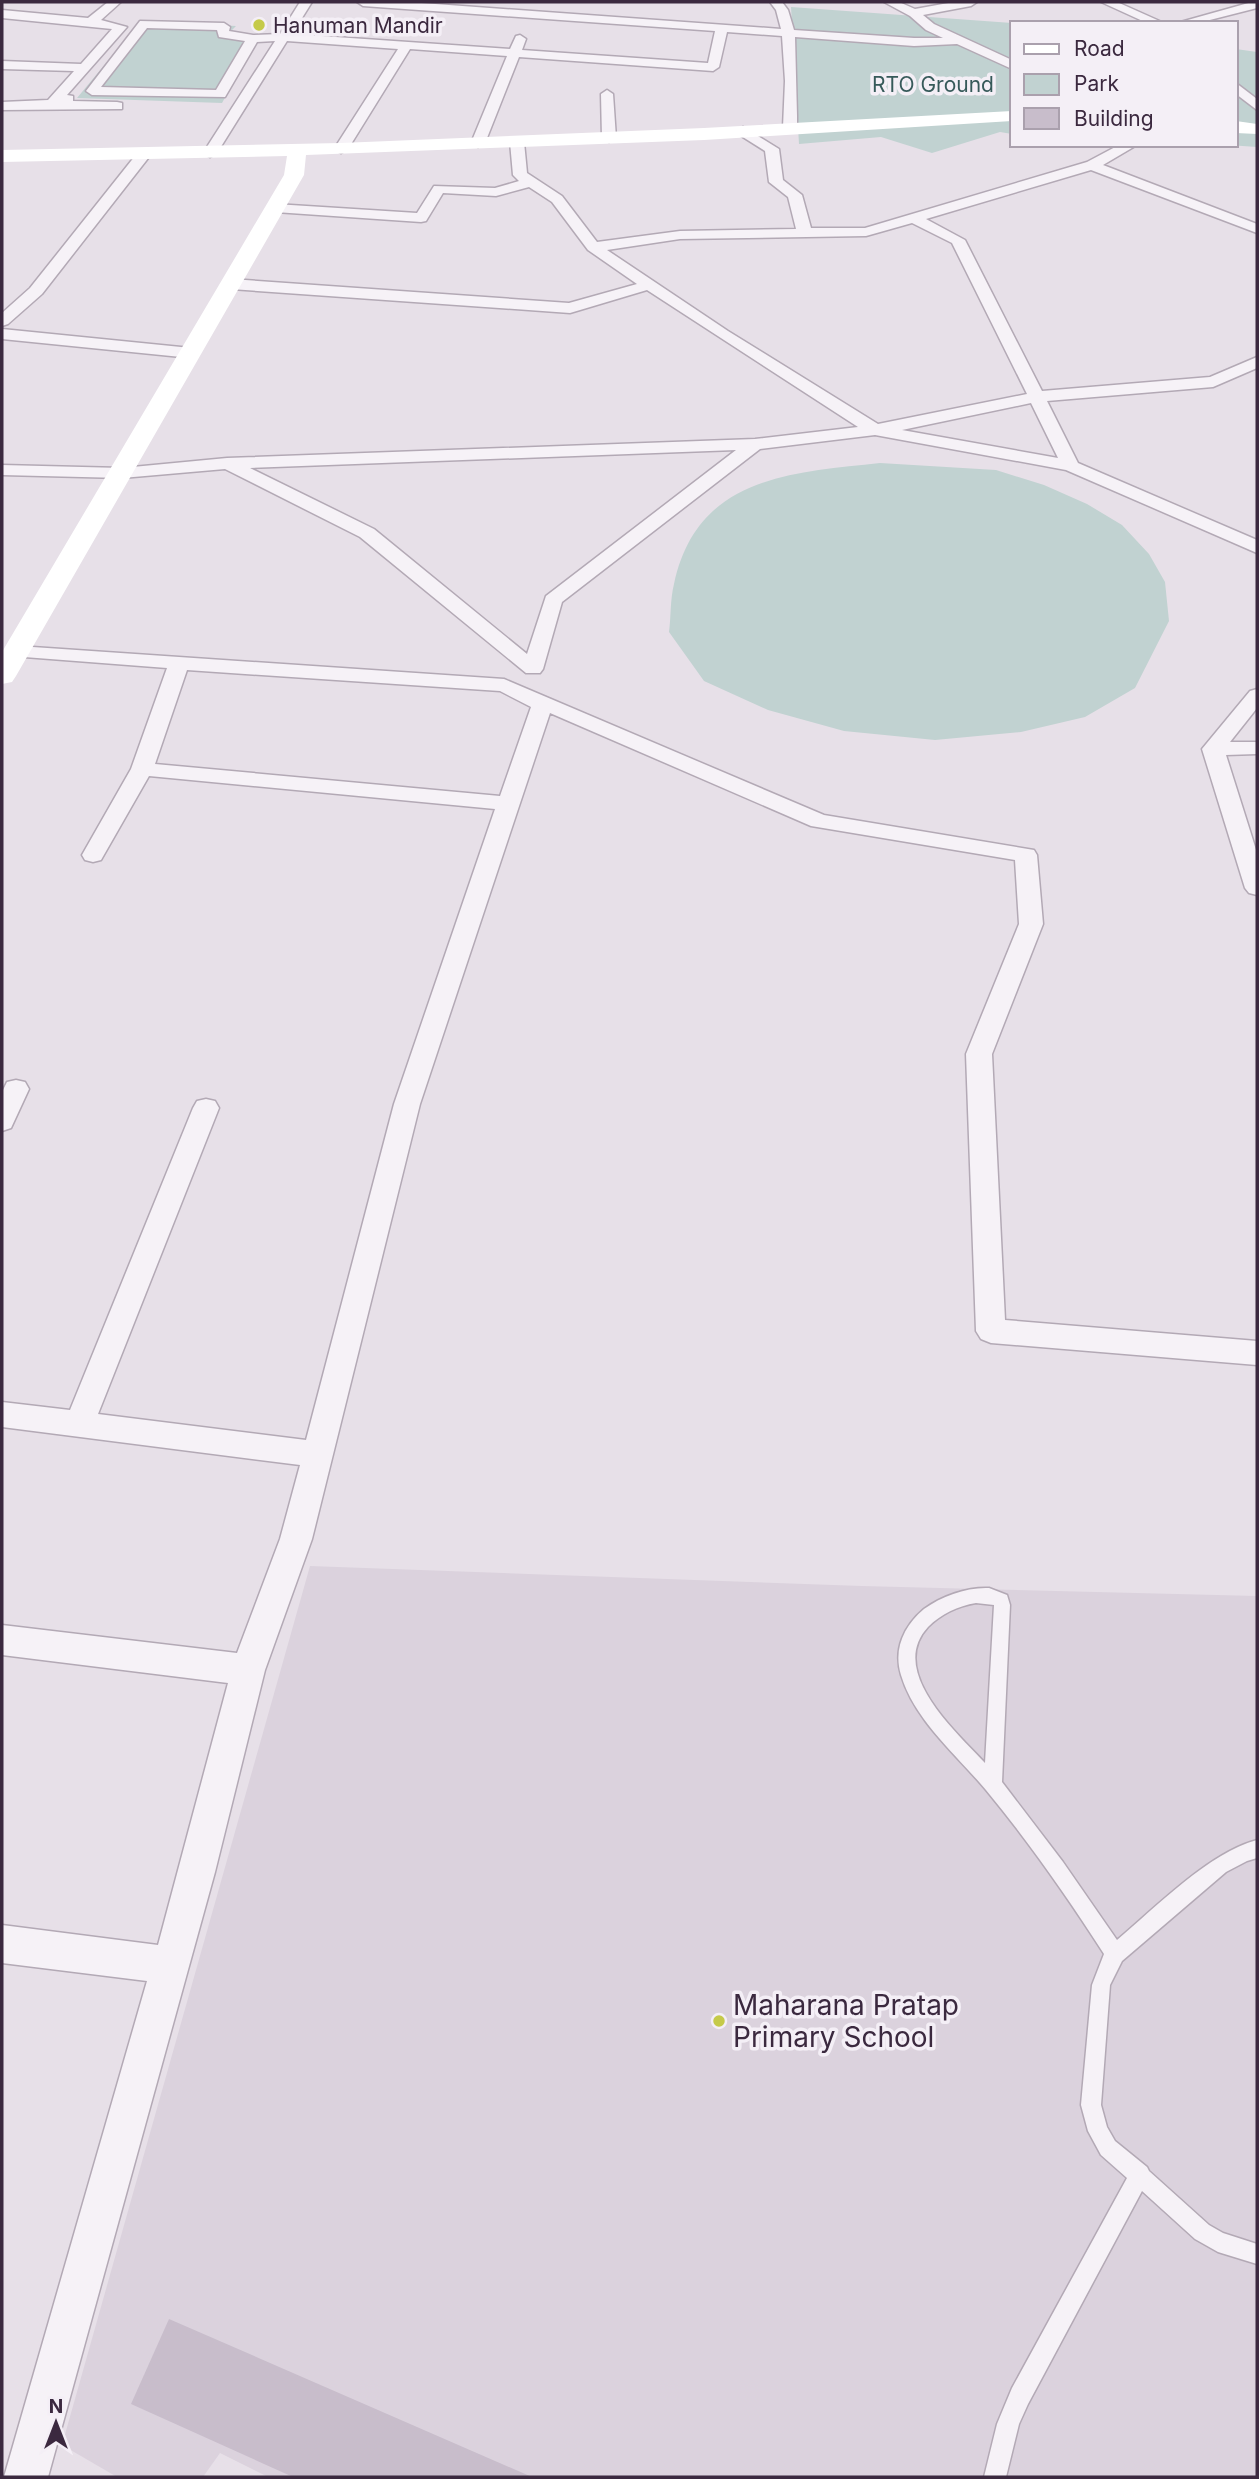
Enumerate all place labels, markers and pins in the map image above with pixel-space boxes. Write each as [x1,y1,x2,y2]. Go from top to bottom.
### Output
place label: Hanuman Mandir [273,13,443,38]
marker: Hanuman Mandir [251,17,267,33]
place label: Maharana Pratap Primary School [733,1988,959,2054]
marker: Maharana Pratap Primary School [711,2013,727,2029]

